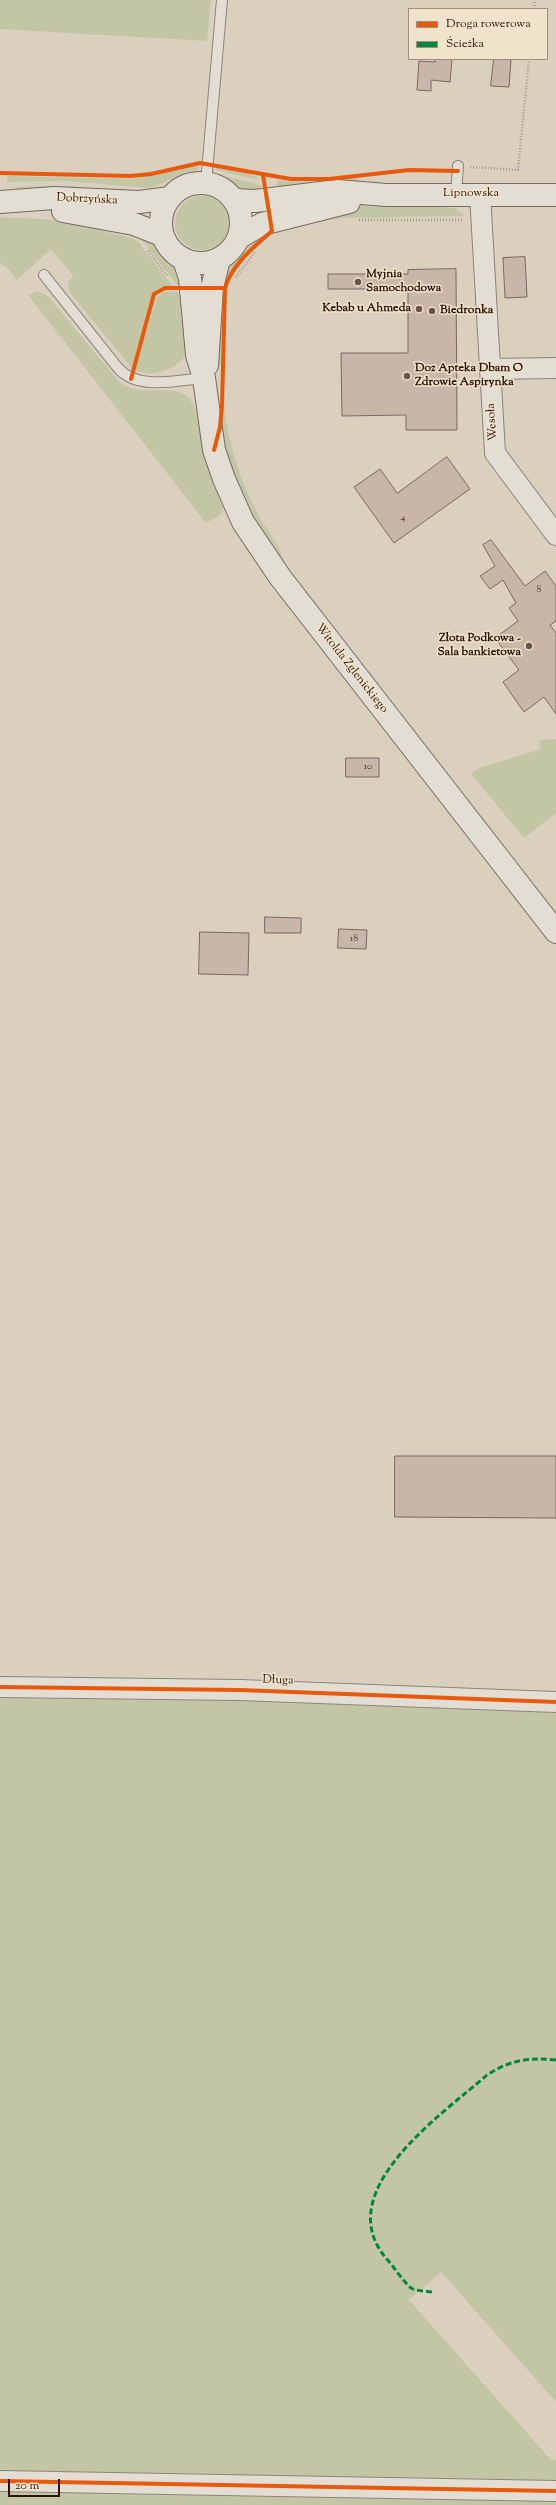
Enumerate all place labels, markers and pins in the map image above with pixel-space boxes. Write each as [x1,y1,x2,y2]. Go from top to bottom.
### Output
place label: Myjnia Samochodowa [366,268,441,296]
marker: Myjnia Samochodowa [353,277,363,287]
place label: Kebab u Ahmeda [322,302,411,316]
marker: Kebab u Ahmeda [414,304,424,314]
place label: Biedronka [440,304,493,318]
marker: Biedronka [427,306,437,316]
place label: Doz Apteka Dbam O Zdrowie Aspirynka [415,362,523,390]
marker: Doz Apteka Dbam O Zdrowie Aspirynka [402,371,412,381]
place label: Złota Podkowa - Sala bankietowa [437,632,521,660]
marker: Złota Podkowa - Sala bankietowa [524,641,534,651]

